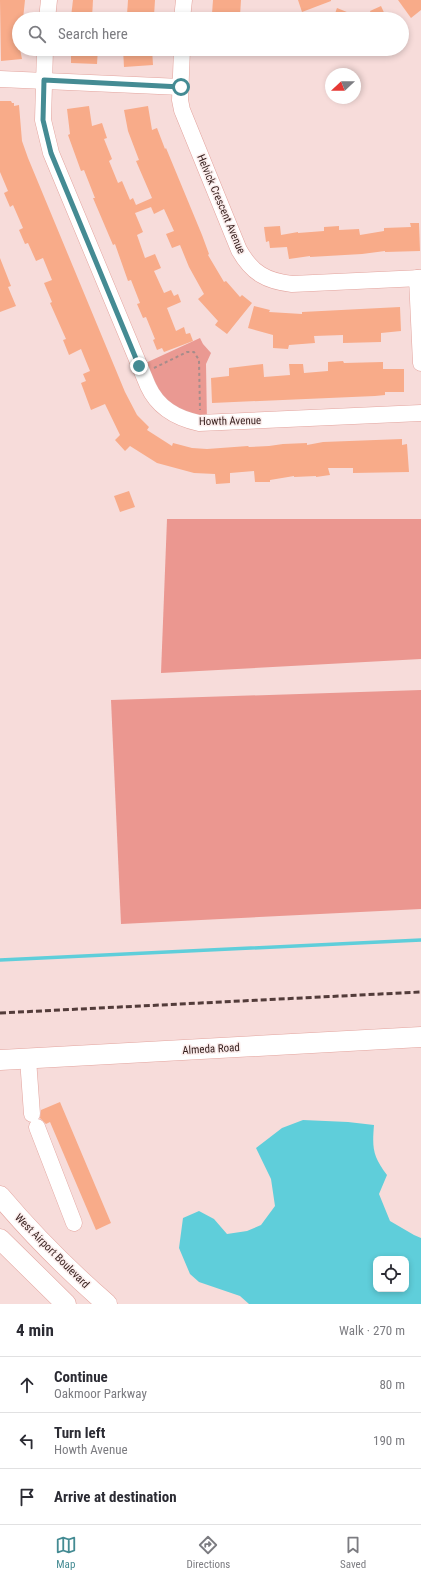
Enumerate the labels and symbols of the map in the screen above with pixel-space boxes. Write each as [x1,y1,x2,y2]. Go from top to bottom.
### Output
north arrow [325,68,361,104]
route start [172,78,190,96]
street label: Helvick Crescent Avenue [194,152,248,256]
route end [130,357,148,375]
street label: Howth Avenue [199,414,261,428]
street label: Almeda Road [182,1041,240,1057]
street label: West Airport Boulevard [12,1211,92,1291]

